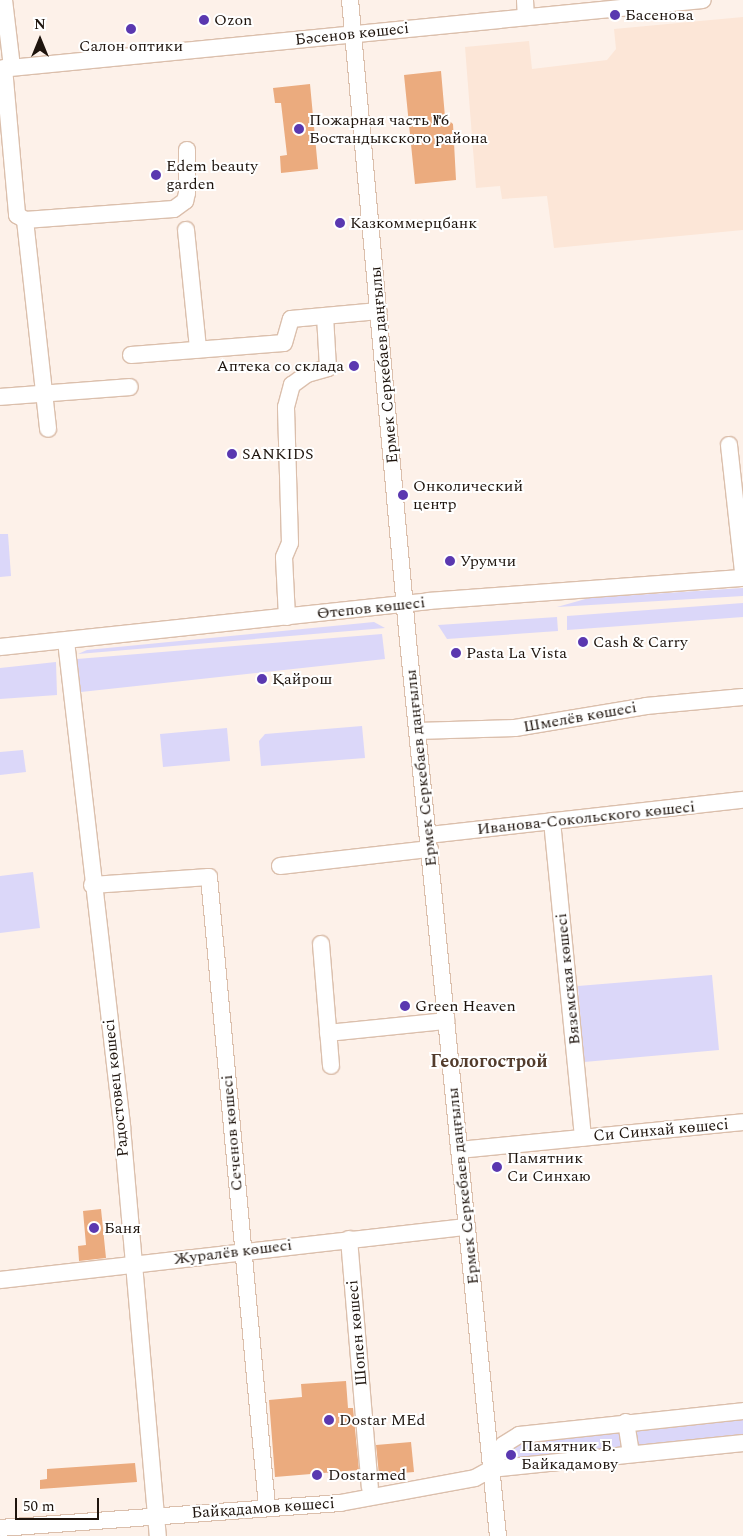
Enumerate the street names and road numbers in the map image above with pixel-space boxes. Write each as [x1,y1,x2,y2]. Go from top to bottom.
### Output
street label: Бәсенов көшесі [294,18,410,50]
street label: Ермек Серкебаев даңғылы [366,266,402,464]
street label: Өтепов көшесі [316,593,426,623]
street label: Ермек Серкебаев даңғылы [401,669,441,867]
street label: Шмелёв көшесі [522,698,638,736]
street label: Иванова-Сокольского көшесі [476,797,696,839]
street label: Вяземская көшесі [552,912,584,1046]
street label: Радостовец көшесі [99,1018,133,1158]
street label: Сеченов көшесі [217,1074,247,1192]
street label: Ермек Серкебаев даңғылы [443,1087,483,1285]
street label: Си Синхай көшесі [593,1115,729,1145]
street label: Журалёв көшесі [173,1235,293,1269]
street label: Шопен көшесі [343,1279,371,1387]
street label: Байқадамов көшесі [191,1493,335,1523]

